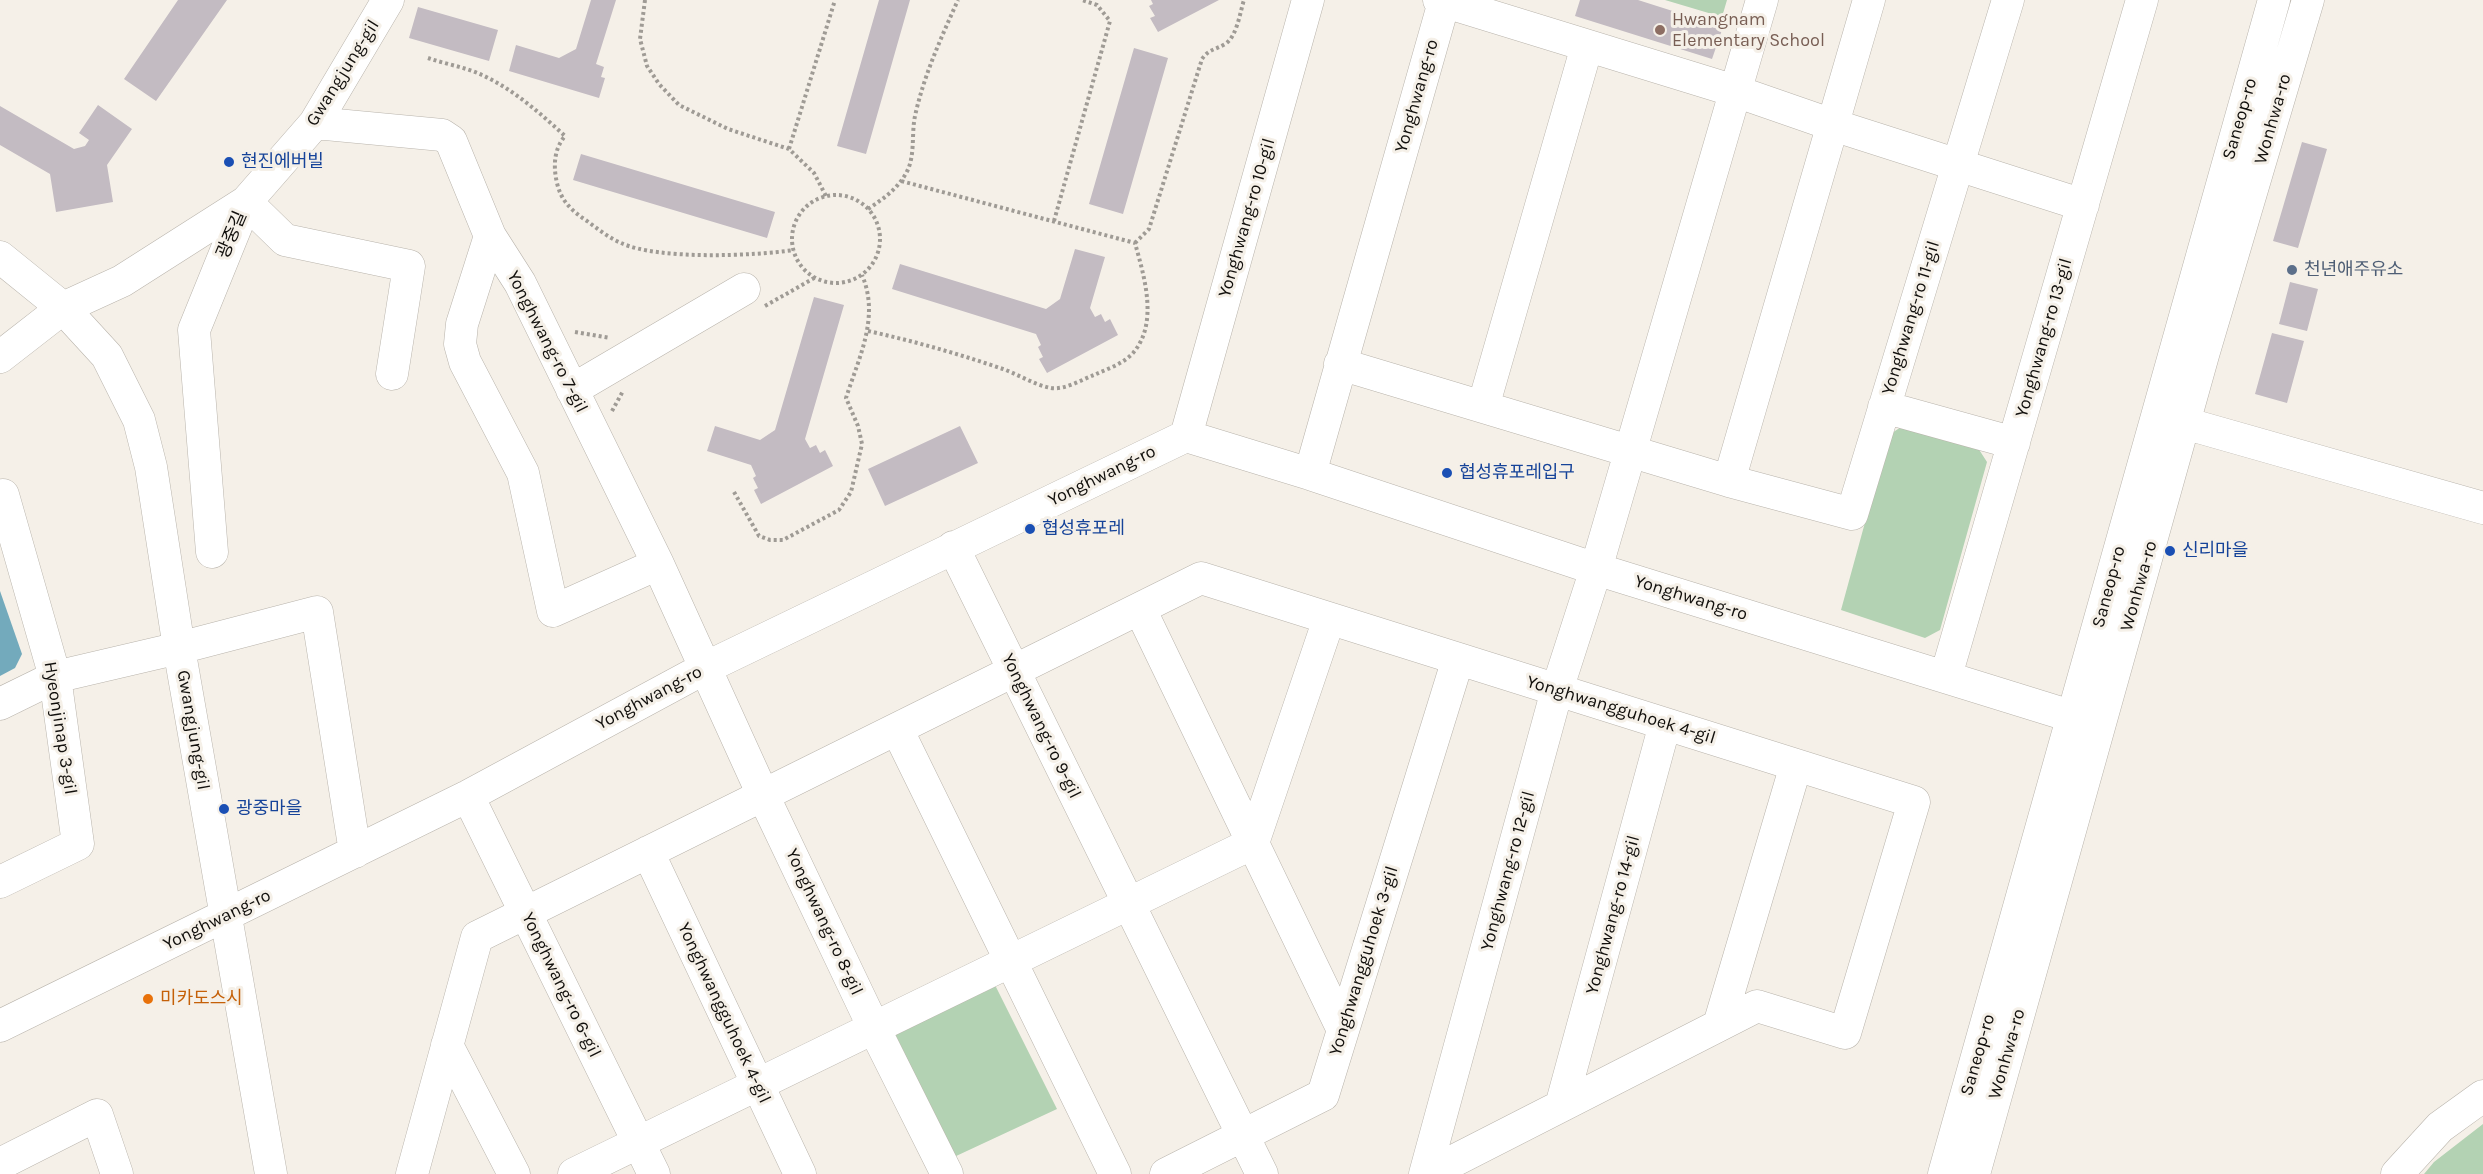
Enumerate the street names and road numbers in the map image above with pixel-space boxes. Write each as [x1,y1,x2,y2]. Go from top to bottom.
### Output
street label: Gwangjung-gil [302,16,384,130]
street label: Yonghwang-ro [1390,37,1444,155]
street label: Wonhwa-ro [2250,71,2296,167]
street label: Saneop-ro [2218,76,2262,162]
street label: Yonghwang-ro 10-gil [1214,136,1280,300]
street label: 광중길 [212,208,252,262]
street label: Yonghwang-ro 11-gil [1877,238,1945,398]
street label: Yonghwang-ro 13-gil [2011,256,2077,420]
street label: Yonghwang-ro 7-gil [502,267,592,417]
street label: Yonghwang-ro [1045,441,1159,511]
street label: Wonhwa-ro [2116,538,2162,634]
street label: Saneop-ro [2088,544,2130,630]
street label: Yonghwang-ro [1632,571,1750,625]
street label: Yonghwang-ro 9-gil [997,650,1085,802]
street label: Hyeonjinap 3-gil [39,660,81,796]
street label: Yonghwang-ro [592,661,706,735]
street label: Gwangjung-gil [172,668,214,792]
street label: Yonghwangguhoek 4-gil [1524,671,1718,749]
street label: Yonghwang-ro 12-gil [1476,789,1540,953]
street label: Yonghwang-ro 14-gil [1581,833,1645,997]
street label: Yonghwang-ro 8-gil [781,845,867,999]
street label: Yonghwangguhoek 3-gil [1325,864,1403,1058]
street label: Yonghwang-ro [160,885,274,955]
street label: Yonghwang-ro 6-gil [517,909,605,1061]
street label: Yonghwangguhoek 4-gil [673,919,775,1107]
street label: Wonhwa-ro [1984,1006,2030,1102]
street label: Saneop-ro [1956,1012,2000,1098]

